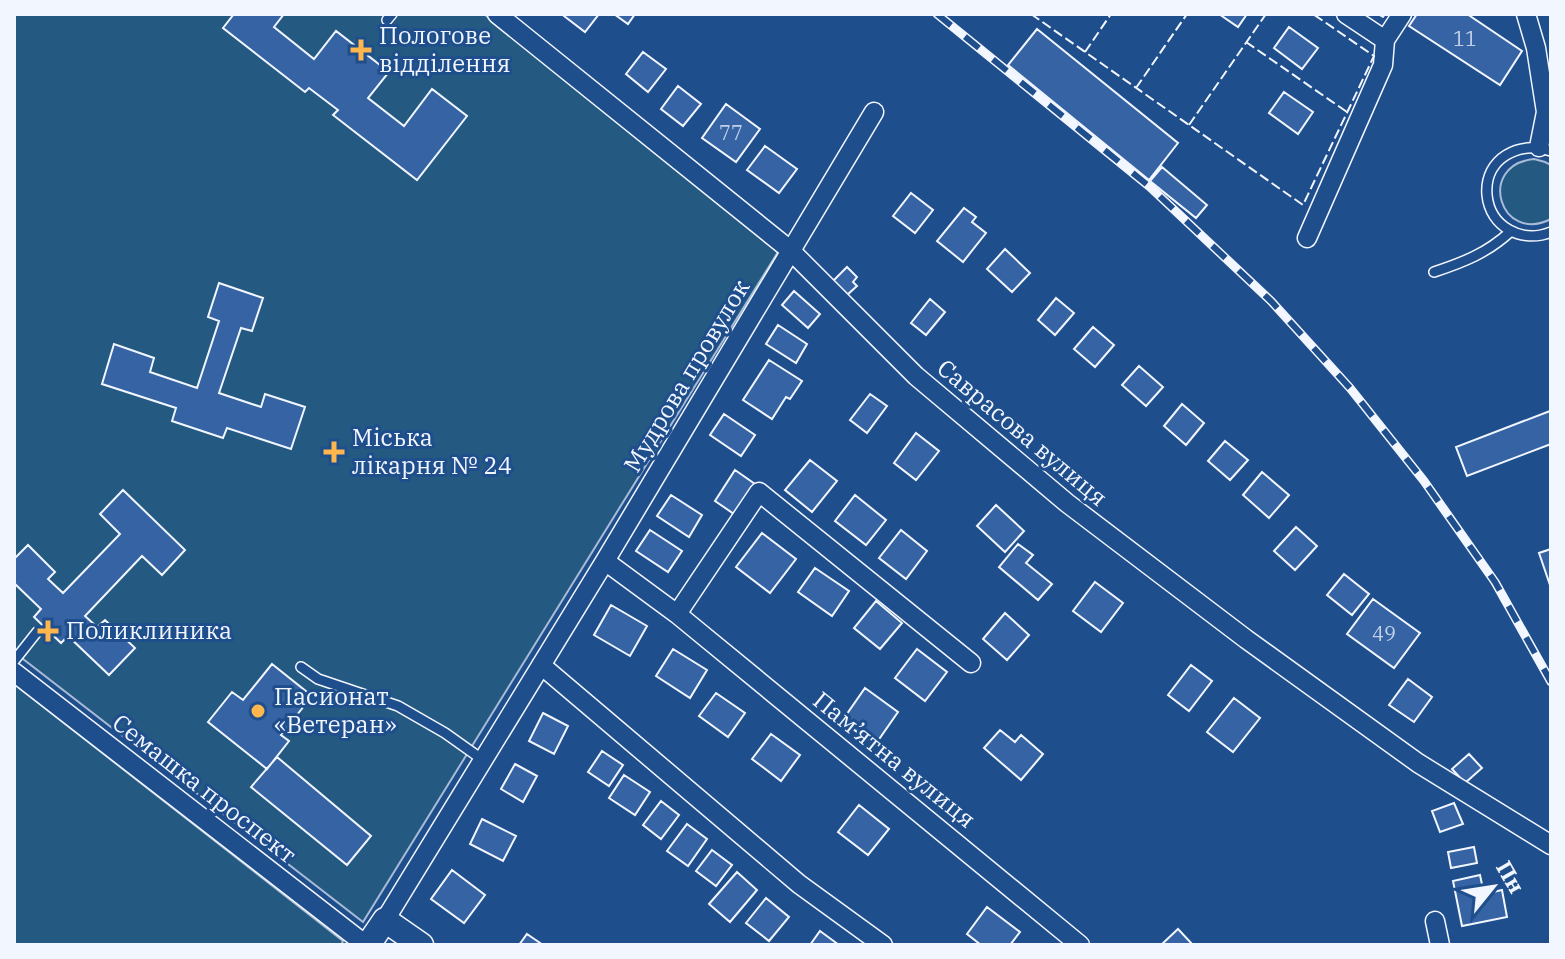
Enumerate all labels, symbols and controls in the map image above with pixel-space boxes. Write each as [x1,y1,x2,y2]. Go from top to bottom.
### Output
place label: Пологове відділення [379,19,511,79]
house number: 11 [1453,25,1477,52]
marker: Пологове відділення [350,39,372,61]
house number: 77 [719,119,743,146]
street label: Мудрова провулок [616,273,756,478]
street label: Саврасова вулиця [931,352,1115,513]
place label: Міська лікарня № 24 [352,421,512,481]
marker: Міська лікарня № 24 [323,441,345,463]
place label: Поликлиника [66,614,232,646]
marker: Поликлиника [37,620,59,642]
house number: 49 [1372,620,1396,647]
place label: Пасионат «Ветеран» [274,680,397,740]
street label: Пам’ятна вулиця [807,684,982,835]
marker: Пасионат «Ветеран» [249,702,267,720]
street label: Семашка проспект [106,706,303,870]
north arrow [1453,847,1533,927]
text: Пн [1490,855,1532,898]

